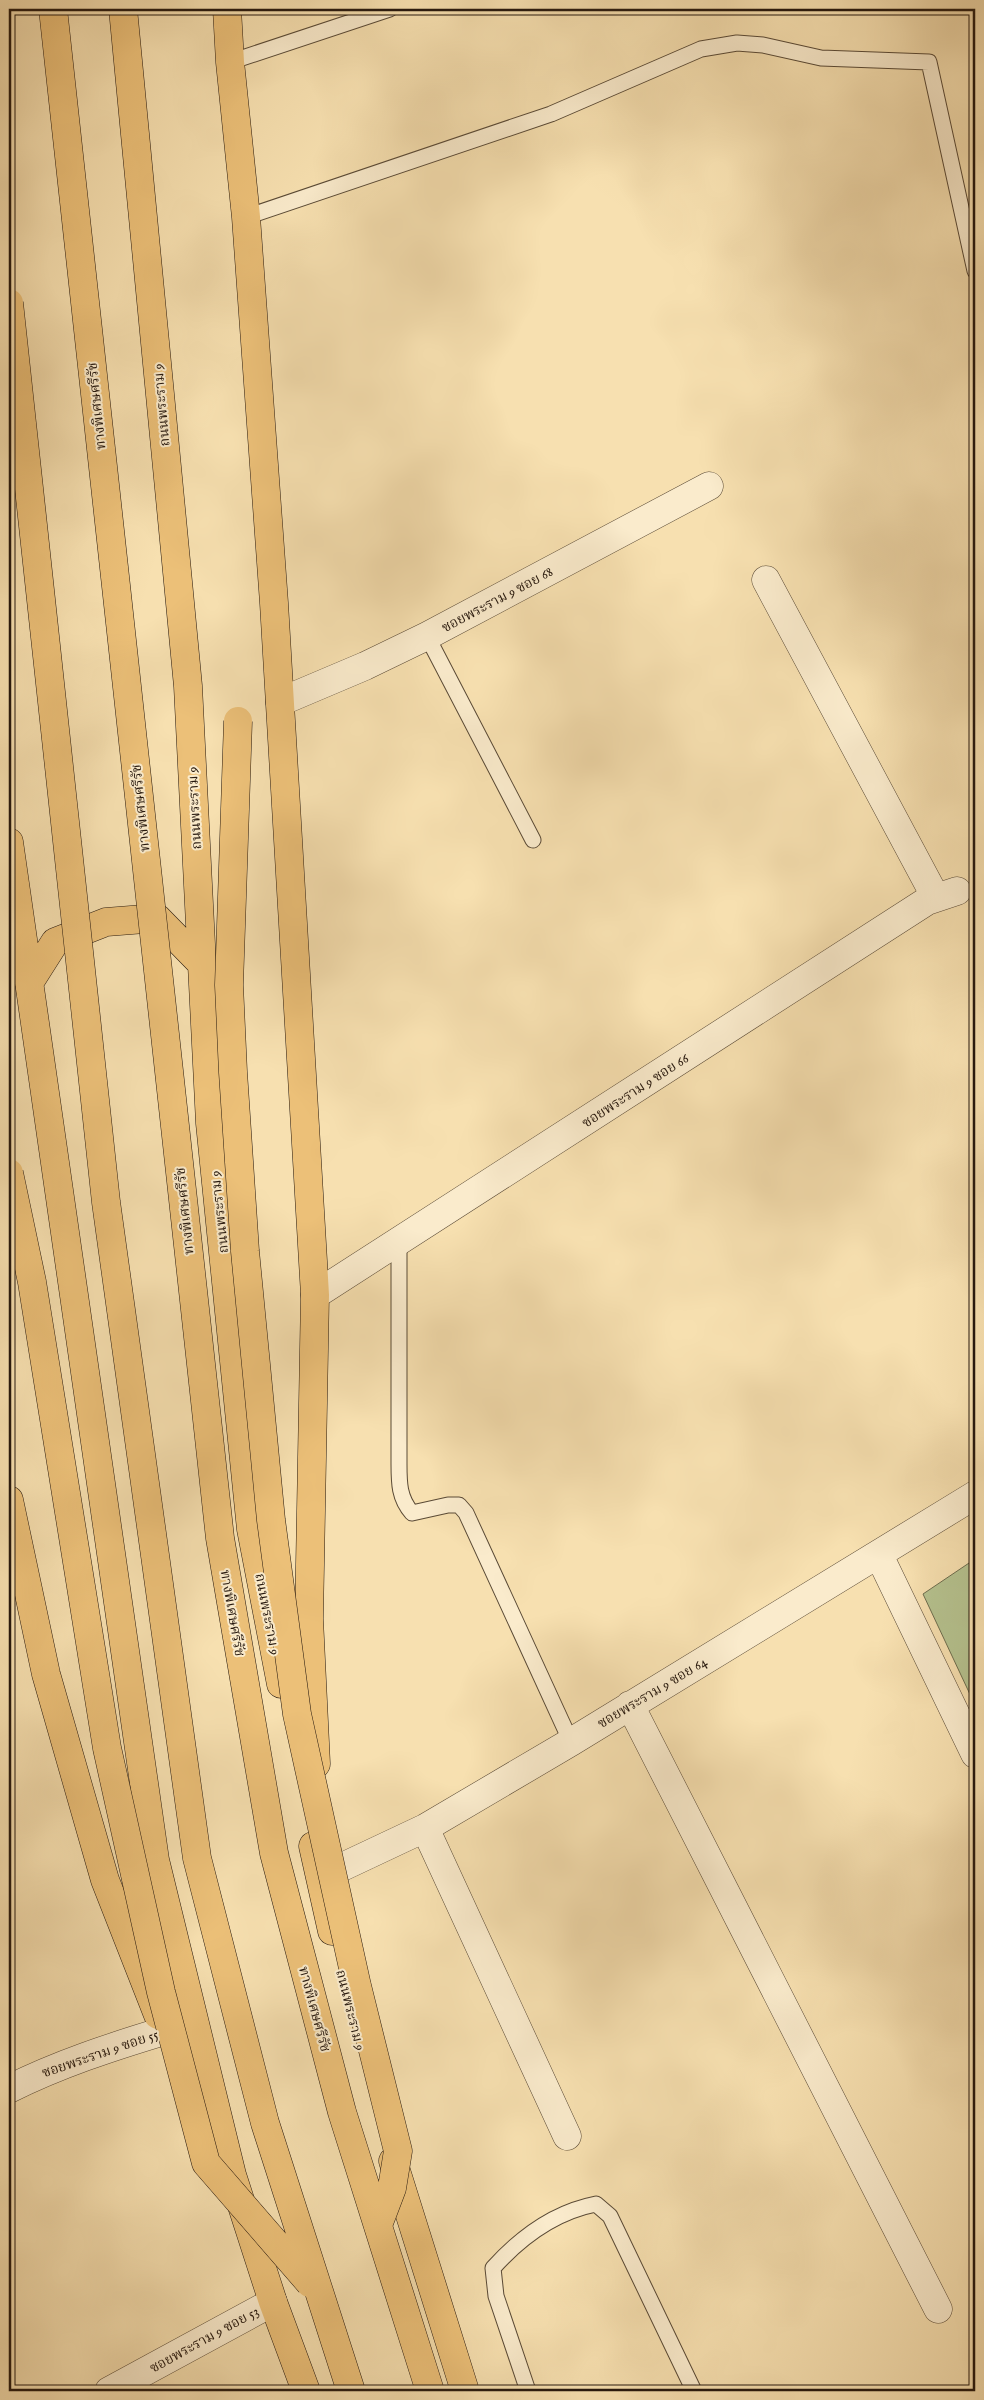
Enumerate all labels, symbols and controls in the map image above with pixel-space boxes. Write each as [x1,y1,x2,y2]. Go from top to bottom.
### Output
street label: ทางพิเศษศรีรัช [83,361,111,450]
street label: ถนนพระราม 9 [149,363,175,447]
street label: ซอยพระราม 9 ซอย 68 [439,563,556,637]
street label: ทางพิเศษศรีรัช [127,763,155,852]
street label: ถนนพระราม 9 [184,766,206,850]
street label: ซอยพระราม 9 ซอย 66 [579,1049,693,1132]
street label: ทางพิเศษศรีรัช [171,1166,199,1255]
street label: ถนนพระราม 9 [207,1170,233,1254]
street label: ทางพิเศษศรีรัช [216,1568,249,1658]
street label: ถนนพระราม 9 [250,1572,284,1657]
street label: ซอยพระราม 9 ซอย 64 [594,1653,711,1733]
street label: ทางพิเศษศรีรัช [294,1965,334,2054]
street label: ถนนพระราม 9 [331,1968,369,2053]
street label: ซอยพระราม 9 ซอย 55 [40,2026,161,2082]
street label: ซอยพระราม 9 ซอย 53 [147,2302,262,2377]

